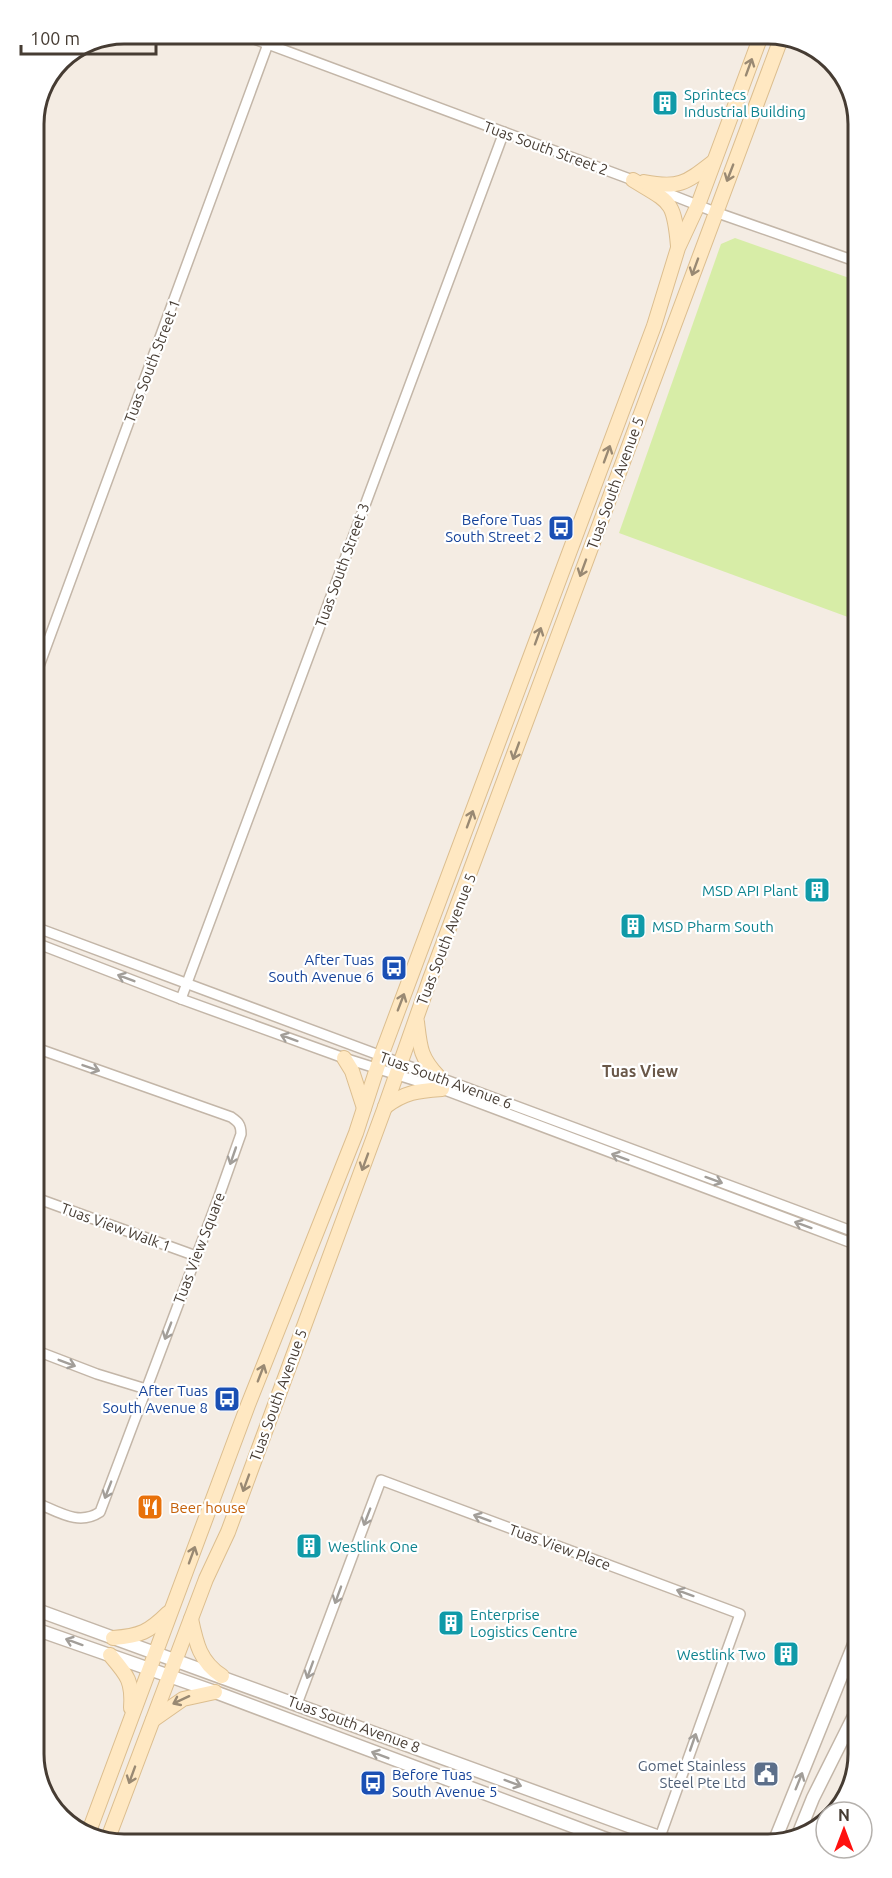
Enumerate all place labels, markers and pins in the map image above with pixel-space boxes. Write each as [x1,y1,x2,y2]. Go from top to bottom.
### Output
place label: Sprintecs Industrial Building [684,86,806,120]
building icon: Sprintecs Industrial Building [650,88,680,118]
place label: Before Tuas South Street 2 [445,511,542,545]
bus stop icon: Before Tuas South Street 2 [546,513,576,543]
building icon: MSD API Plant [802,875,832,905]
place label: MSD API Plant [702,882,798,899]
building icon: MSD Pharm South [618,911,648,941]
place label: MSD Pharm South [652,918,774,935]
place label: After Tuas South Avenue 6 [268,951,374,985]
bus stop icon: After Tuas South Avenue 6 [379,953,409,983]
place label: After Tuas South Avenue 8 [102,1382,208,1416]
bus stop icon: After Tuas South Avenue 8 [212,1384,242,1414]
restaurant icon: Beer house [135,1492,165,1522]
place label: Beer house [170,1499,246,1516]
building icon: Westlink One [294,1531,324,1561]
place label: Westlink One [328,1538,418,1555]
place label: Enterprise Logistics Centre [470,1606,578,1640]
building icon: Enterprise Logistics Centre [436,1608,466,1638]
building icon: Westlink Two [771,1639,801,1669]
place label: Westlink Two [677,1646,766,1663]
place label: Gomet Stainless Steel Pte Ltd [638,1757,746,1791]
public building icon: Gomet Stainless Steel Pte Ltd [751,1759,781,1789]
place label: Before Tuas South Avenue 5 [392,1766,498,1800]
bus stop icon: Before Tuas South Avenue 5 [358,1768,388,1798]

